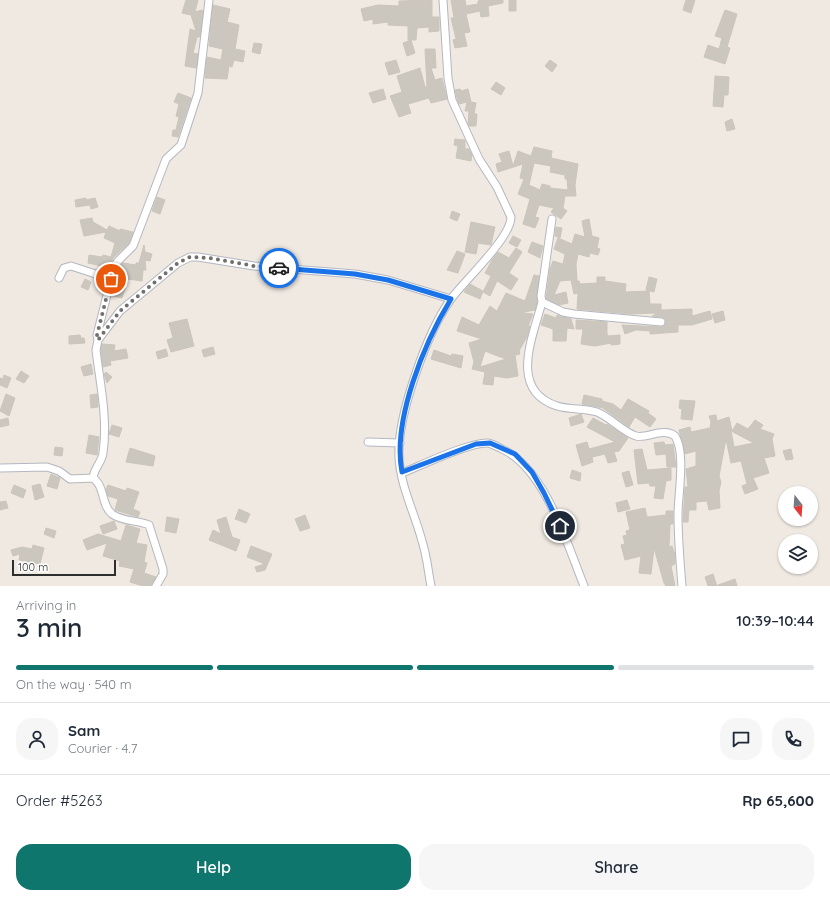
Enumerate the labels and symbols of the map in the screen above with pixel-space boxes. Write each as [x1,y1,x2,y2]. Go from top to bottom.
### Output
courier [259,248,299,288]
pin [94,262,128,296]
north arrow [778,486,818,526]
pin [543,509,577,543]
scale bar [12,558,116,577]

